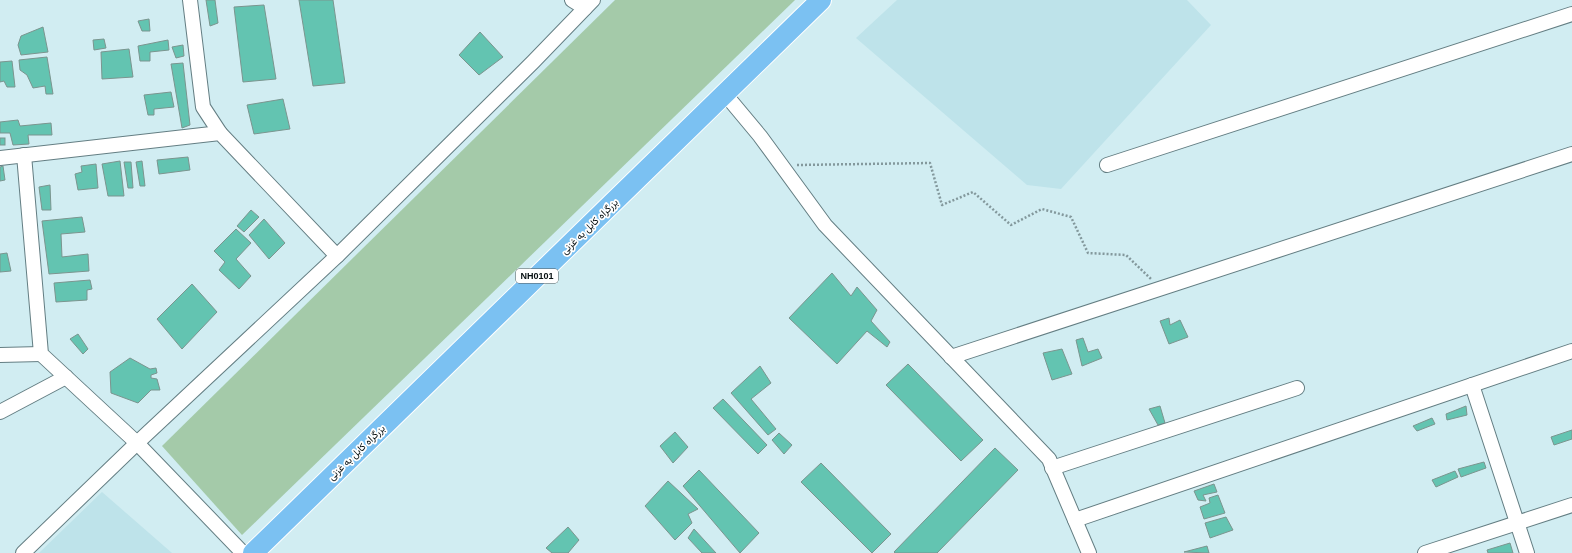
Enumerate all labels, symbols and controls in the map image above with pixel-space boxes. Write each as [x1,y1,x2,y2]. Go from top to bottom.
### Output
street label: بزرگراه کابل به غزنی [559,196,621,257]
road number: NH0101 [516,269,558,283]
street label: بزرگراه کابل به غزنی [326,422,388,483]

